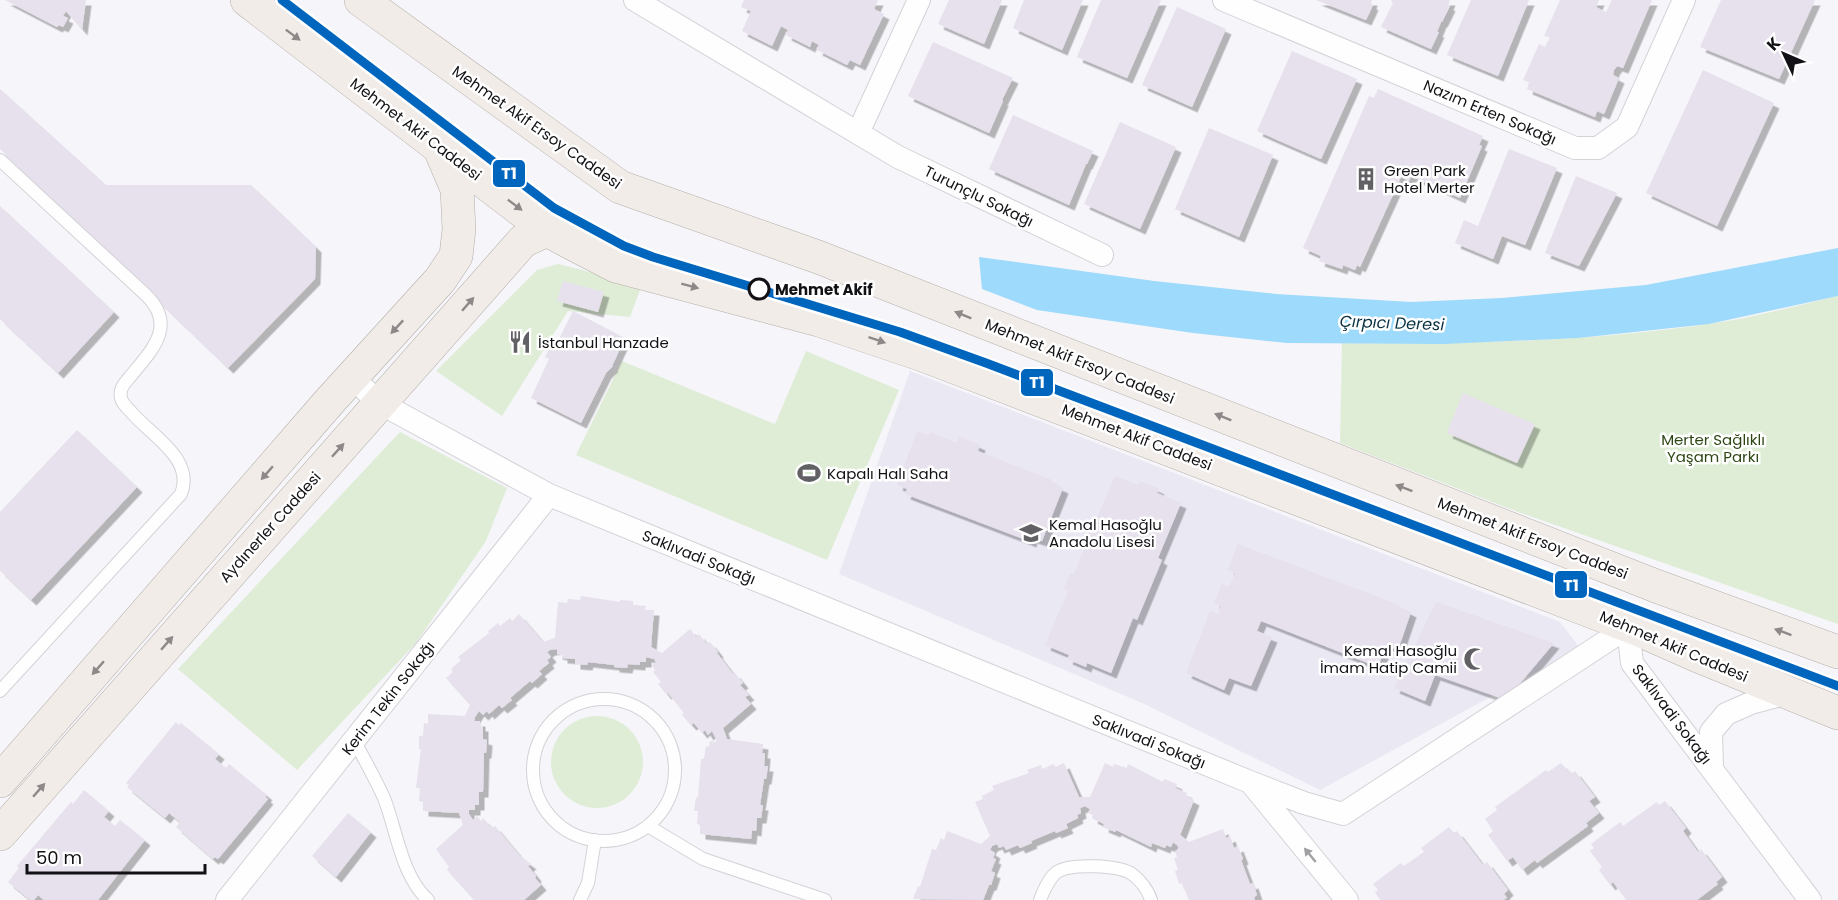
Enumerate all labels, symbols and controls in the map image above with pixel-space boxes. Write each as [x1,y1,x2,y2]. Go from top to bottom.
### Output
north arrow [1754,24,1814,84]
one-way arrow [285,29,301,42]
text: K [1761,32,1786,56]
street label: Mehmet Akif Ersoy Caddesi [448,60,626,194]
street label: Mehmet Akif Caddesi [346,73,486,185]
street label: Nazım Erten Sokağı [1420,75,1560,149]
line badge: T1 [492,159,526,188]
street label: Turunçlu Sokağı [921,160,1037,232]
place label: Green Park Hotel Merter [1384,160,1475,198]
text: T1 [501,162,517,185]
building icon: Green Park Hotel Merter [1353,166,1379,192]
one-way arrow [507,198,522,210]
marker: Mehmet Akif [748,278,770,300]
place label: Mehmet Akif [775,279,873,300]
one-way arrow [681,281,699,291]
one-way arrow [461,296,474,312]
one-way arrow [954,309,972,319]
water label: Çırpıcı Deresi [1339,310,1446,336]
street label: Mehmet Akif Ersoy Caddesi [982,313,1178,409]
one-way arrow [391,319,404,334]
restaurant icon: İstanbul Hanzade [507,329,533,355]
place label: İstanbul Hanzade [538,332,669,353]
one-way arrow [868,335,886,345]
line badge: T1 [1020,368,1054,397]
text: T1 [1029,371,1045,394]
street label: Mehmet Akif Caddesi [1059,399,1215,475]
one-way arrow [1214,412,1232,422]
park label: Merter Sağlıklı Yaşam Parkı [1661,429,1765,467]
one-way arrow [332,442,345,458]
sports icon: Kapalı Halı Saha [796,460,822,486]
place label: Kapalı Halı Saha [827,463,948,484]
one-way arrow [261,465,274,481]
street label: Aydınerler Caddesi [215,467,325,587]
one-way arrow [1395,483,1413,493]
street label: Mehmet Akif Ersoy Caddesi [1435,492,1631,584]
place label: Kemal Hasoğlu Anadolu Lisesi [1049,514,1162,552]
school or university icon: Kemal Hasoğlu Anadolu Lisesi [1018,520,1044,546]
street label: Saklıvadi Sokağı [639,525,759,589]
line badge: T1 [1554,570,1588,599]
text: T1 [1563,574,1579,597]
street label: Mehmet Akif Caddesi [1597,605,1751,687]
one-way arrow [1774,627,1792,637]
one-way arrow [160,636,173,651]
street label: Kerim Tekin Sokağı [337,637,439,759]
place label: Kemal Hasoğlu İmam Hatip Camii [1320,640,1457,678]
mosque icon: Kemal Hasoğlu İmam Hatip Camii [1462,646,1488,672]
one-way arrow [91,660,105,675]
street label: Saklıvadi Sokağı [1627,660,1717,768]
street label: Saklıvadi Sokağı [1089,709,1209,773]
one-way arrow [32,782,45,797]
scale bar [27,837,206,875]
text: 50 m [36,845,82,870]
one-way arrow [1304,848,1317,863]

